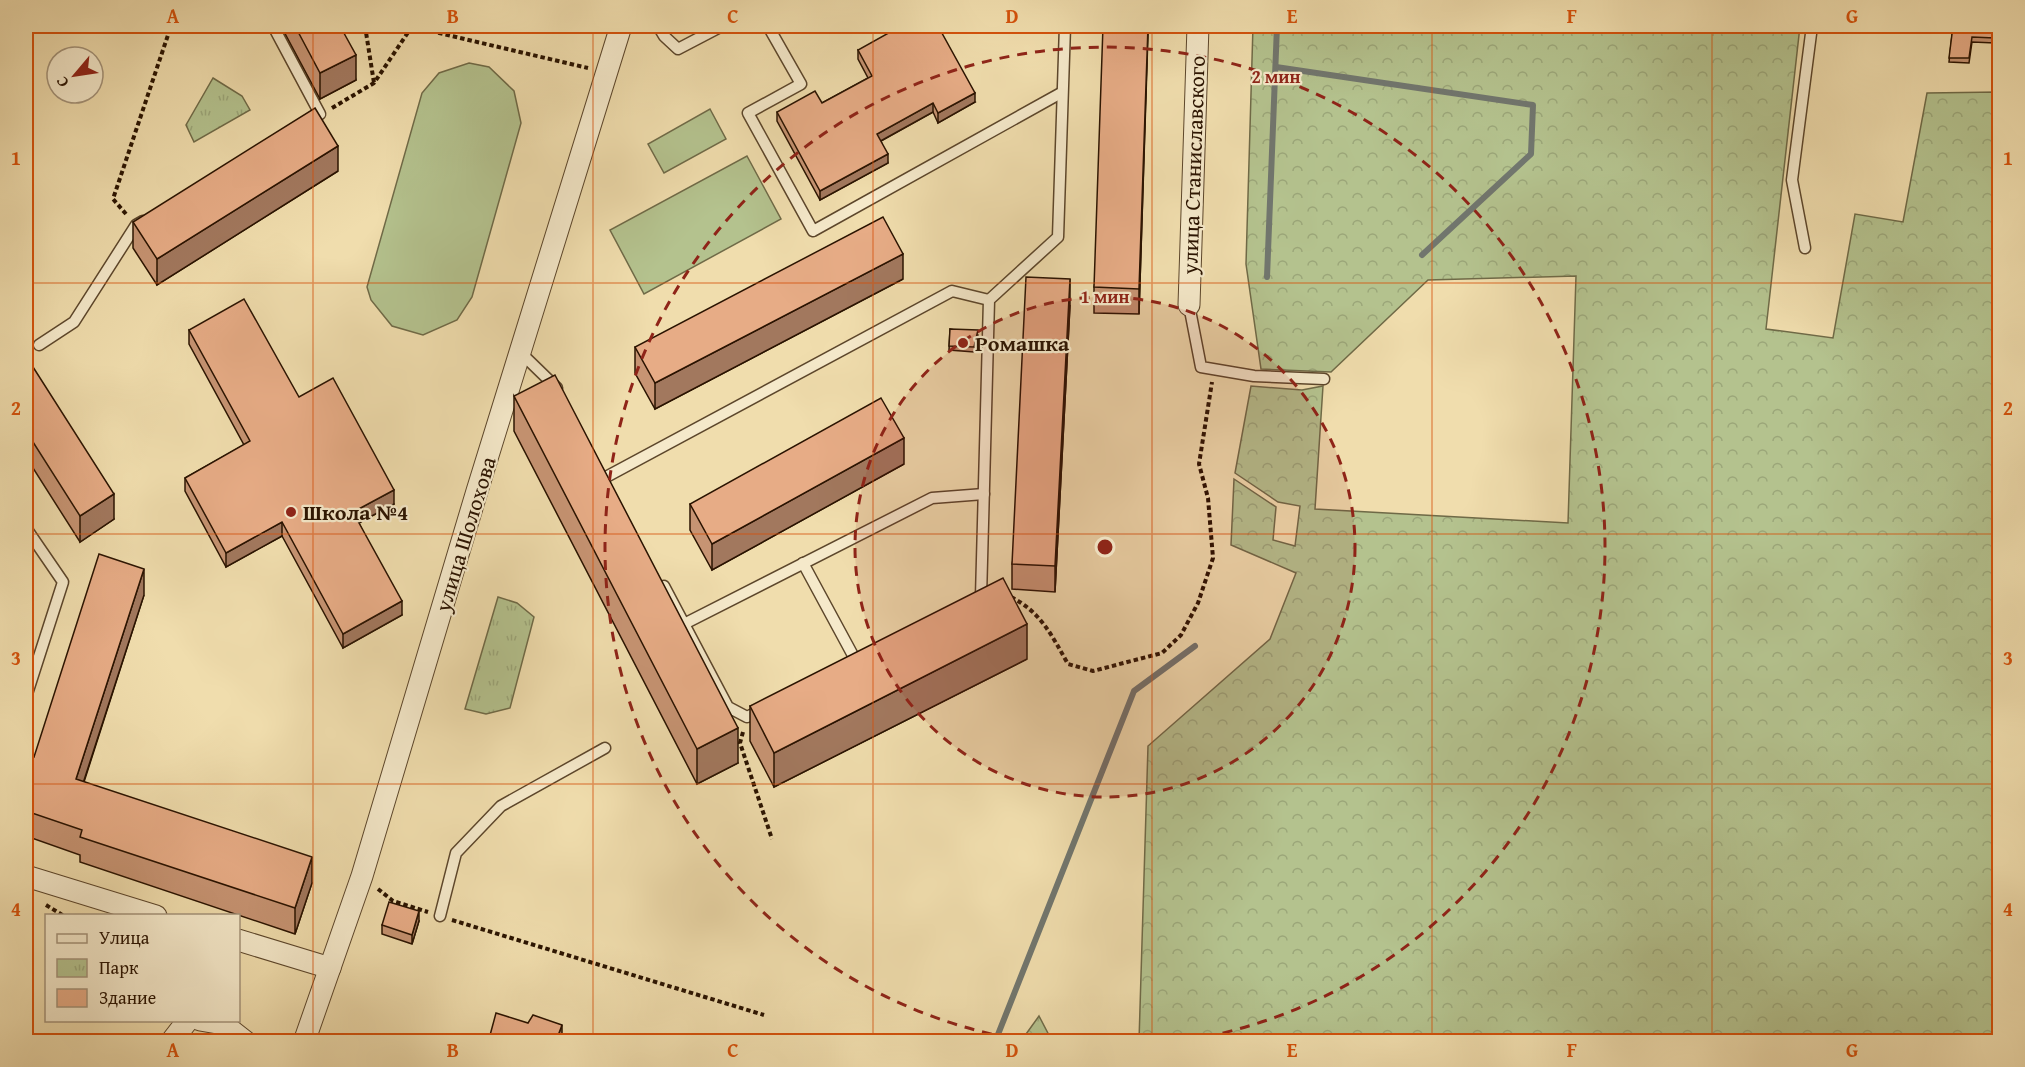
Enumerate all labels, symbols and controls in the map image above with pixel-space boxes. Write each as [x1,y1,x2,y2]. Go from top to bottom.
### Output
text: A [167,1,180,30]
text: B [447,1,459,30]
text: C [727,1,739,30]
text: D [1005,1,1019,30]
text: E [1287,1,1298,30]
text: F [1567,1,1577,30]
text: G [1846,1,1858,30]
north arrow [45,45,105,105]
street label: улица Станиславского [1173,55,1213,276]
text: 2 мин [1251,63,1301,90]
text: С [49,72,75,92]
text: 1 [11,143,21,172]
text: 1 [2003,143,2013,172]
text: 1 мин [1080,283,1130,310]
place label: Ромашка [975,327,1070,359]
marker: Ромашка [956,336,970,350]
text: 2 [11,393,21,422]
text: 2 [2003,393,2013,422]
street label: улица Шолохова [426,452,504,617]
place label: Школа №4 [303,496,408,528]
marker: Школа №4 [284,505,298,519]
centre of rings [1095,537,1115,557]
text: 3 [11,643,21,672]
text: 3 [2003,643,2013,672]
text: 4 [11,894,21,923]
text: 4 [2003,894,2013,923]
legend [45,914,240,1022]
text: Улица [99,924,150,951]
text: Парк [99,954,139,981]
text: Здание [99,984,156,1011]
text: A [167,1035,180,1064]
text: B [447,1035,459,1064]
text: C [727,1035,739,1064]
text: D [1005,1035,1019,1064]
text: E [1287,1035,1298,1064]
text: F [1567,1035,1577,1064]
text: G [1846,1035,1858,1064]

